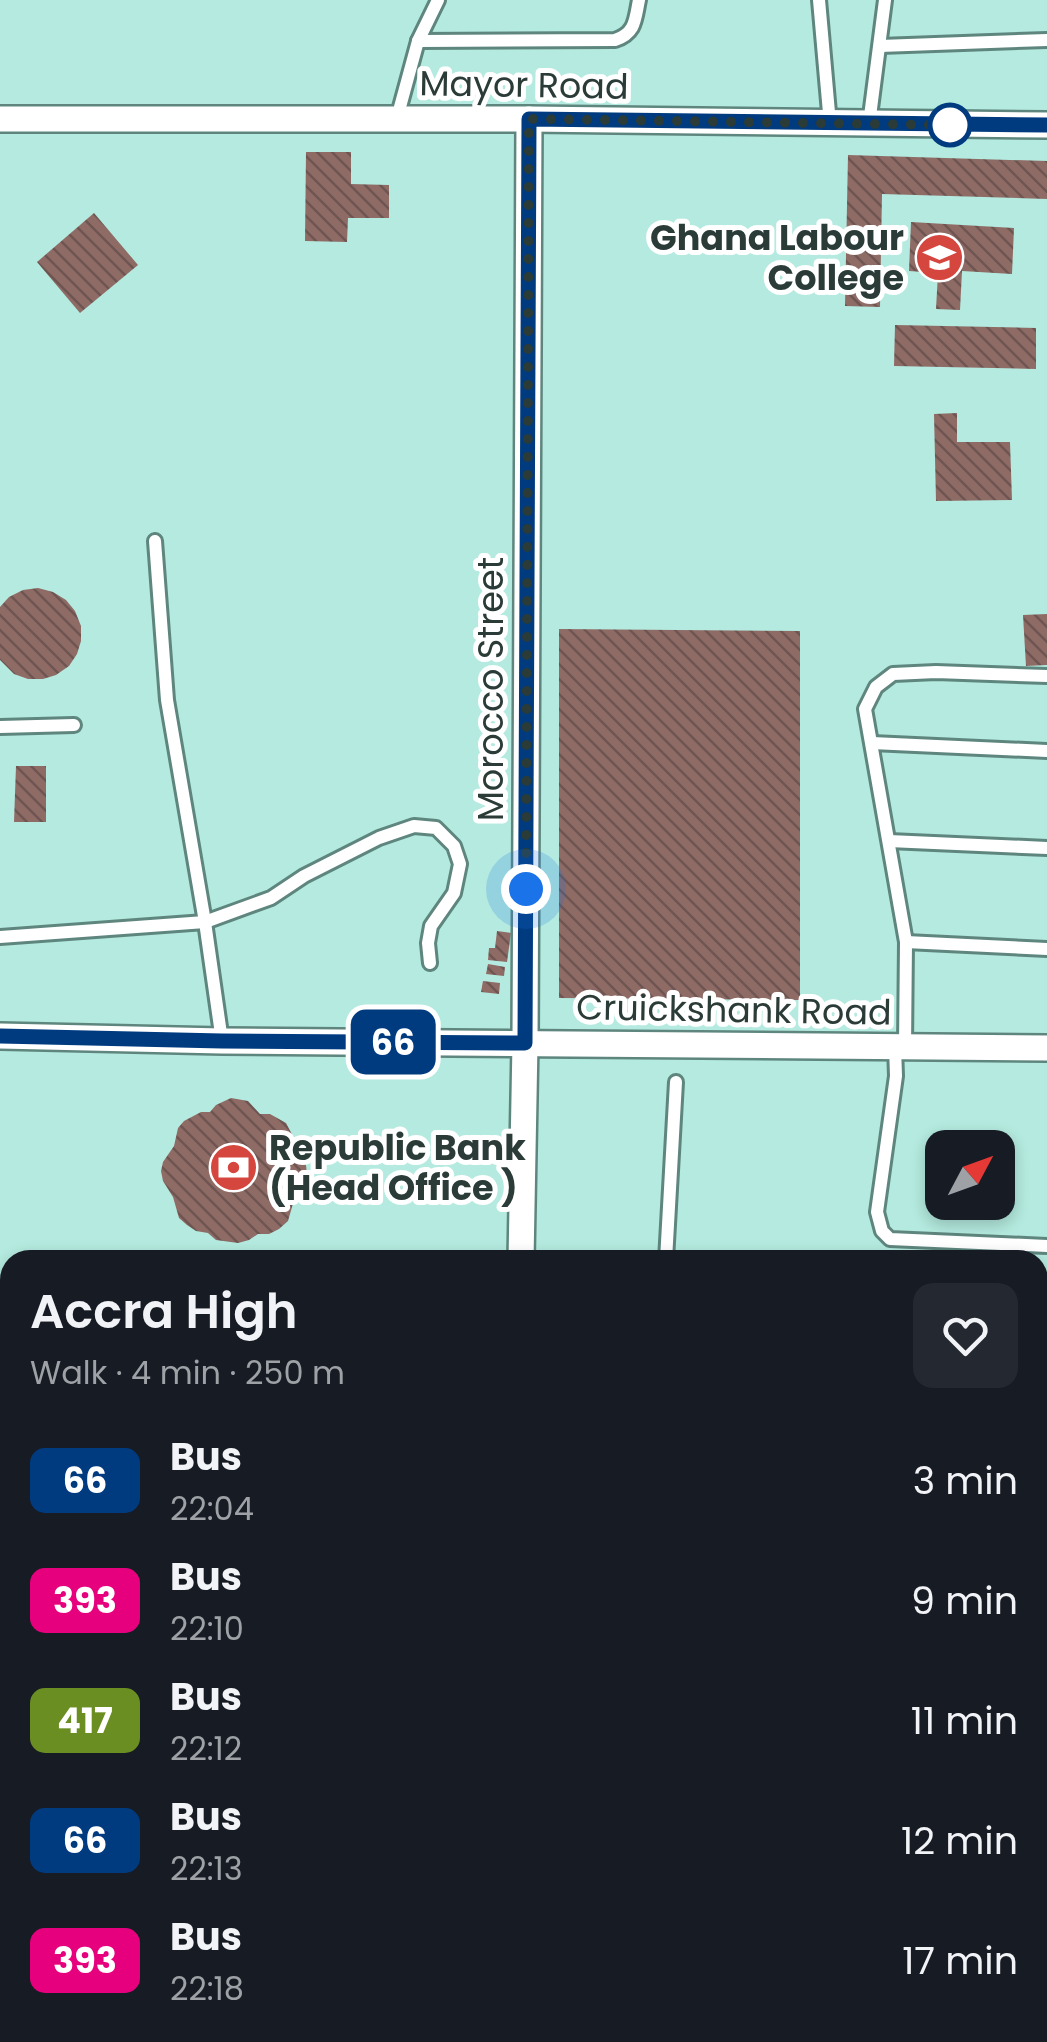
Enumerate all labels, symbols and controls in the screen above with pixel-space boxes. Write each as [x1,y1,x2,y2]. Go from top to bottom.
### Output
street label: Mayor Road [419,58,629,111]
unlabelled marker [929,104,971,146]
place label: Ghana Labour College [650,213,904,302]
school or university icon: Ghana Labour College [913,232,965,284]
street label: Morocco Street [466,557,515,821]
your location [501,864,551,914]
street label: Cruickshank Road [576,982,892,1037]
line badge: 66 [348,1010,438,1074]
text: 66 [371,1018,415,1067]
place label: Republic Bank (Head Office ) [269,1123,526,1212]
north arrow [925,1130,1015,1220]
map controls [925,1130,1015,1220]
bank icon: Republic Bank (Head Office ) [208,1142,260,1194]
text: Accra High [30,1278,298,1345]
button: heart [913,1283,1018,1388]
text: Walk · 4 min · 250 m [30,1350,345,1395]
text: Bus [170,1430,242,1483]
text: 3 min [913,1454,1018,1507]
text: 66 [63,1456,107,1505]
text: 22:04 [170,1486,254,1531]
text: Bus [170,1550,242,1603]
text: 9 min [911,1574,1018,1627]
text: 393 [53,1576,117,1625]
text: 22:10 [170,1606,244,1651]
text: Bus [170,1670,242,1723]
text: 11 min [911,1694,1018,1747]
text: 417 [57,1696,113,1745]
text: 22:12 [170,1726,242,1771]
text: Bus [170,1790,242,1843]
text: 12 min [901,1814,1018,1867]
text: 66 [63,1816,107,1865]
text: 22:13 [170,1846,243,1891]
text: Bus [170,1910,242,1963]
text: 17 min [902,1934,1018,1987]
text: 393 [53,1936,117,1985]
text: 22:18 [170,1966,244,2011]

